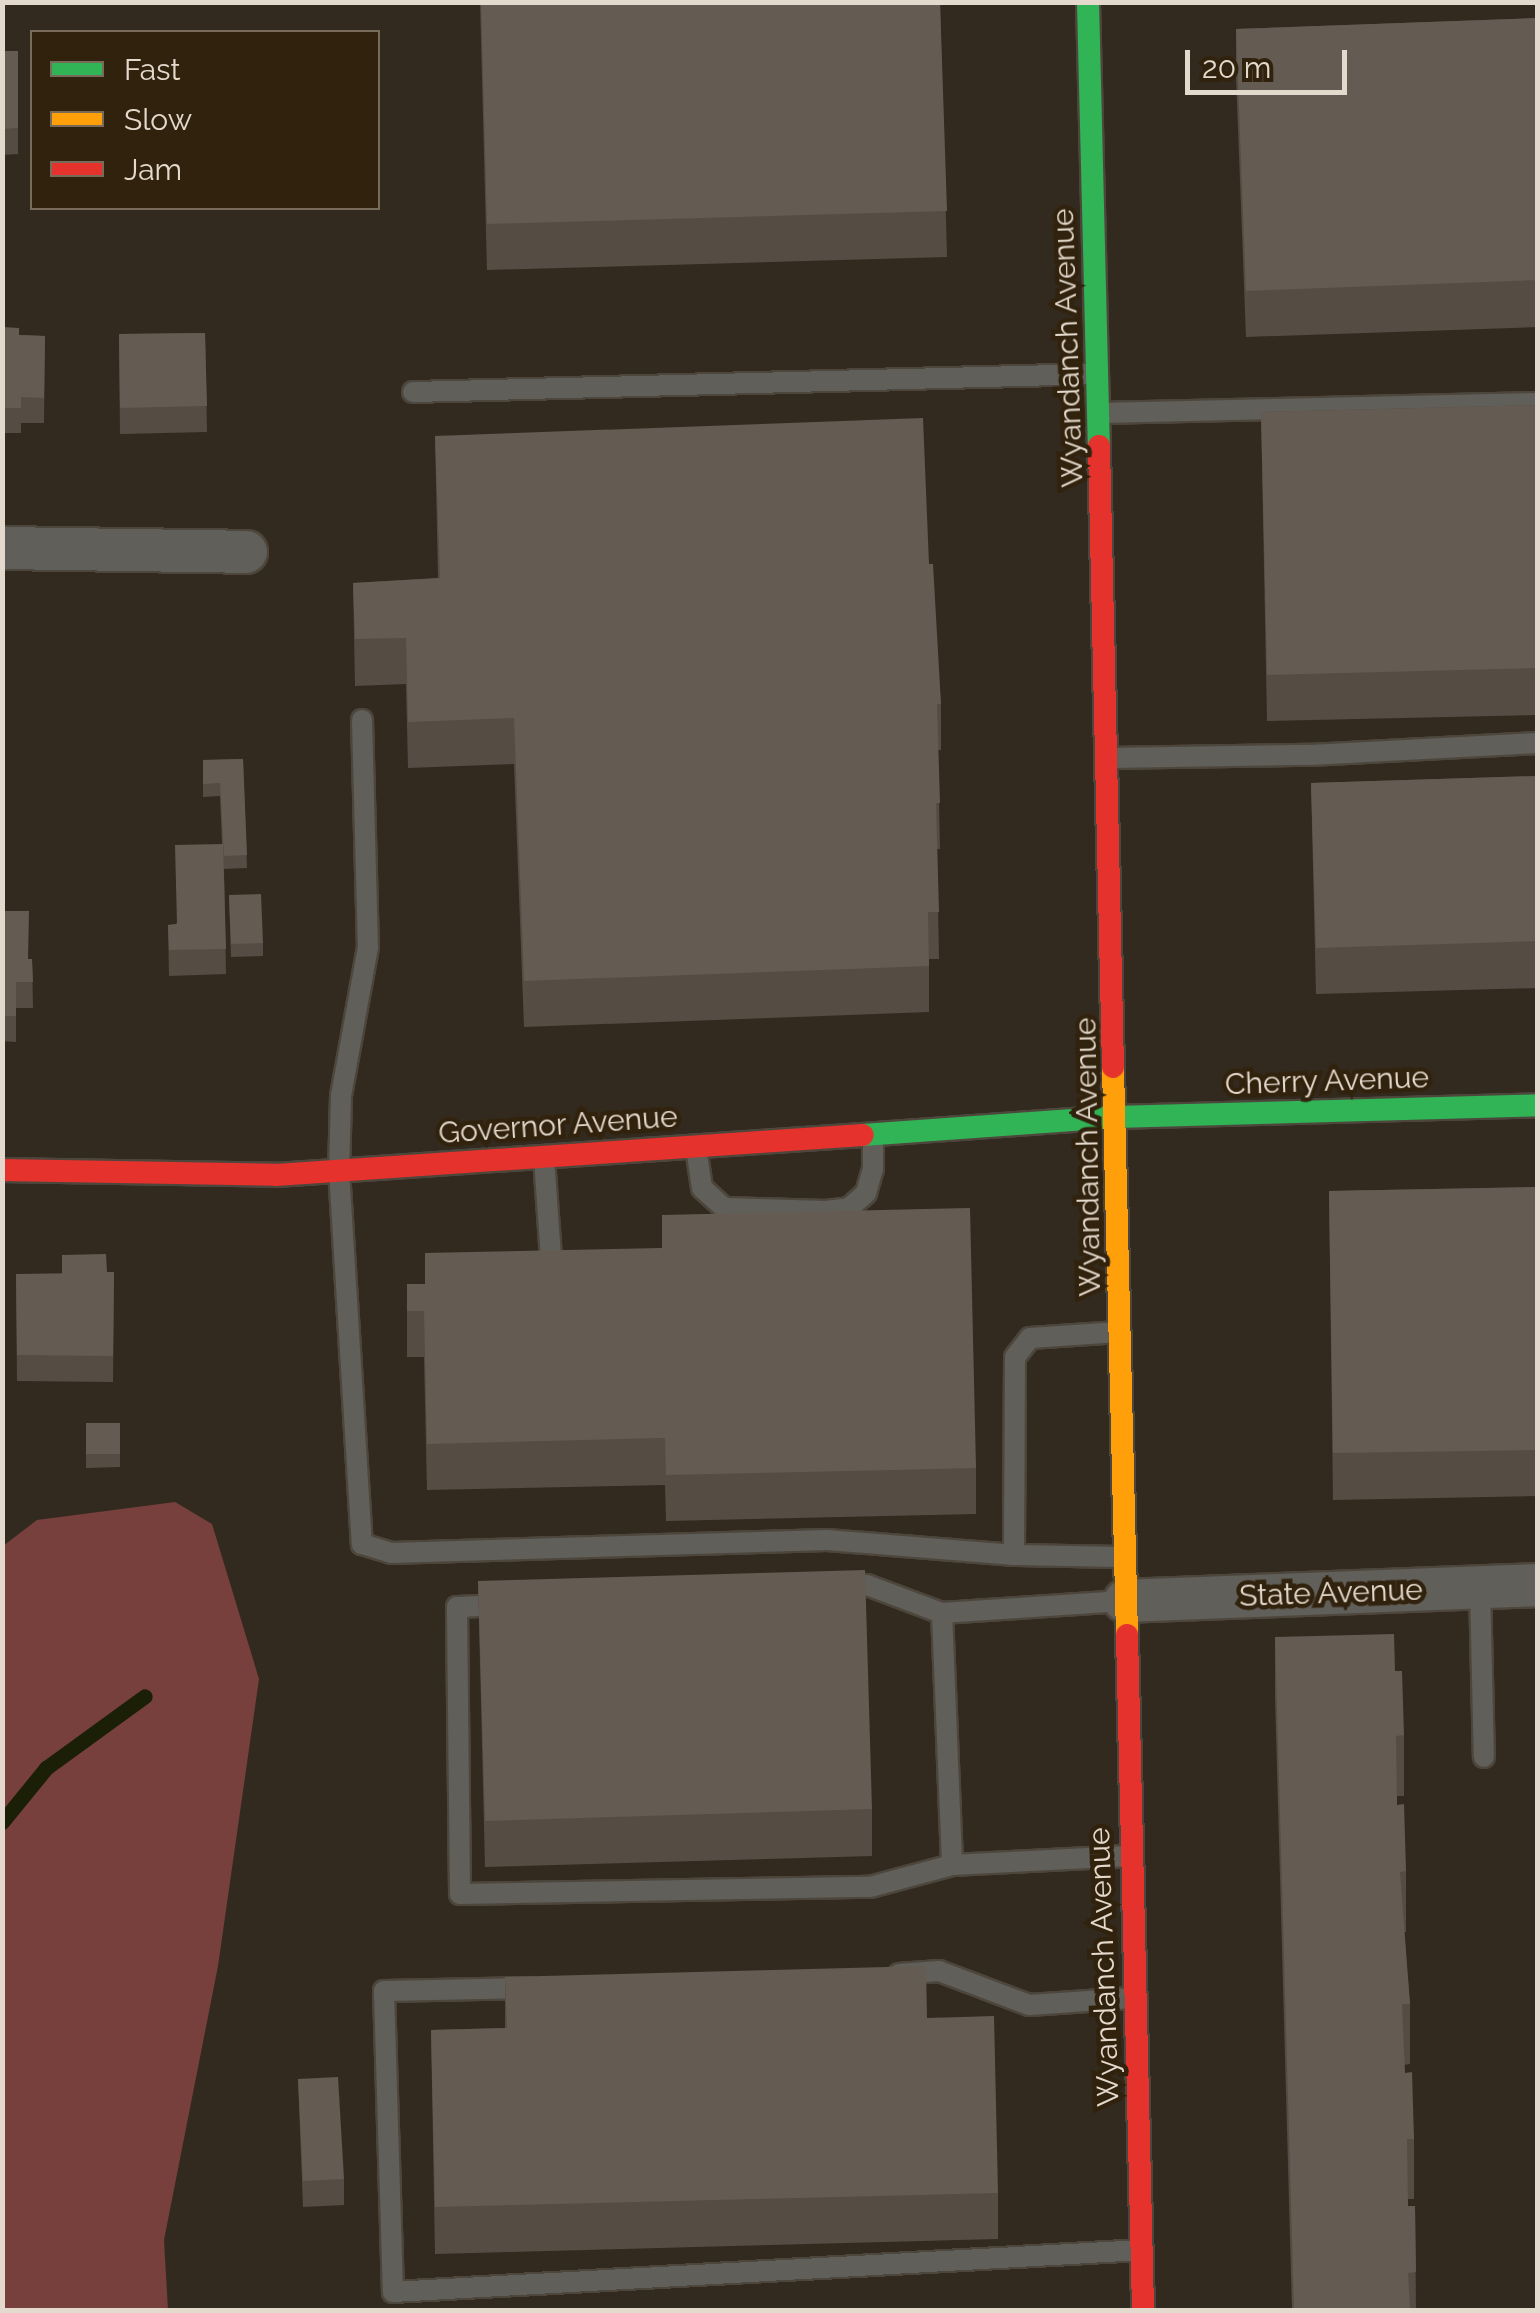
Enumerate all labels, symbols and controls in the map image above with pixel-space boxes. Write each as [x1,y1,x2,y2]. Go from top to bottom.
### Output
legend [30,30,380,210]
scale bar [1190,30,1352,92]
text: 20 m [1202,50,1271,85]
text: Fast [124,52,181,87]
text: Slow [124,102,192,137]
text: Jam [124,152,182,187]
street label: Wyandanch Avenue [1045,207,1091,489]
street label: Wyandanch Avenue [1068,1017,1108,1297]
street label: Cherry Avenue [1223,1059,1431,1103]
street label: Governor Avenue [436,1099,680,1151]
street label: State Avenue [1238,1572,1424,1614]
street label: Wyandanch Avenue [1081,1826,1127,2108]

